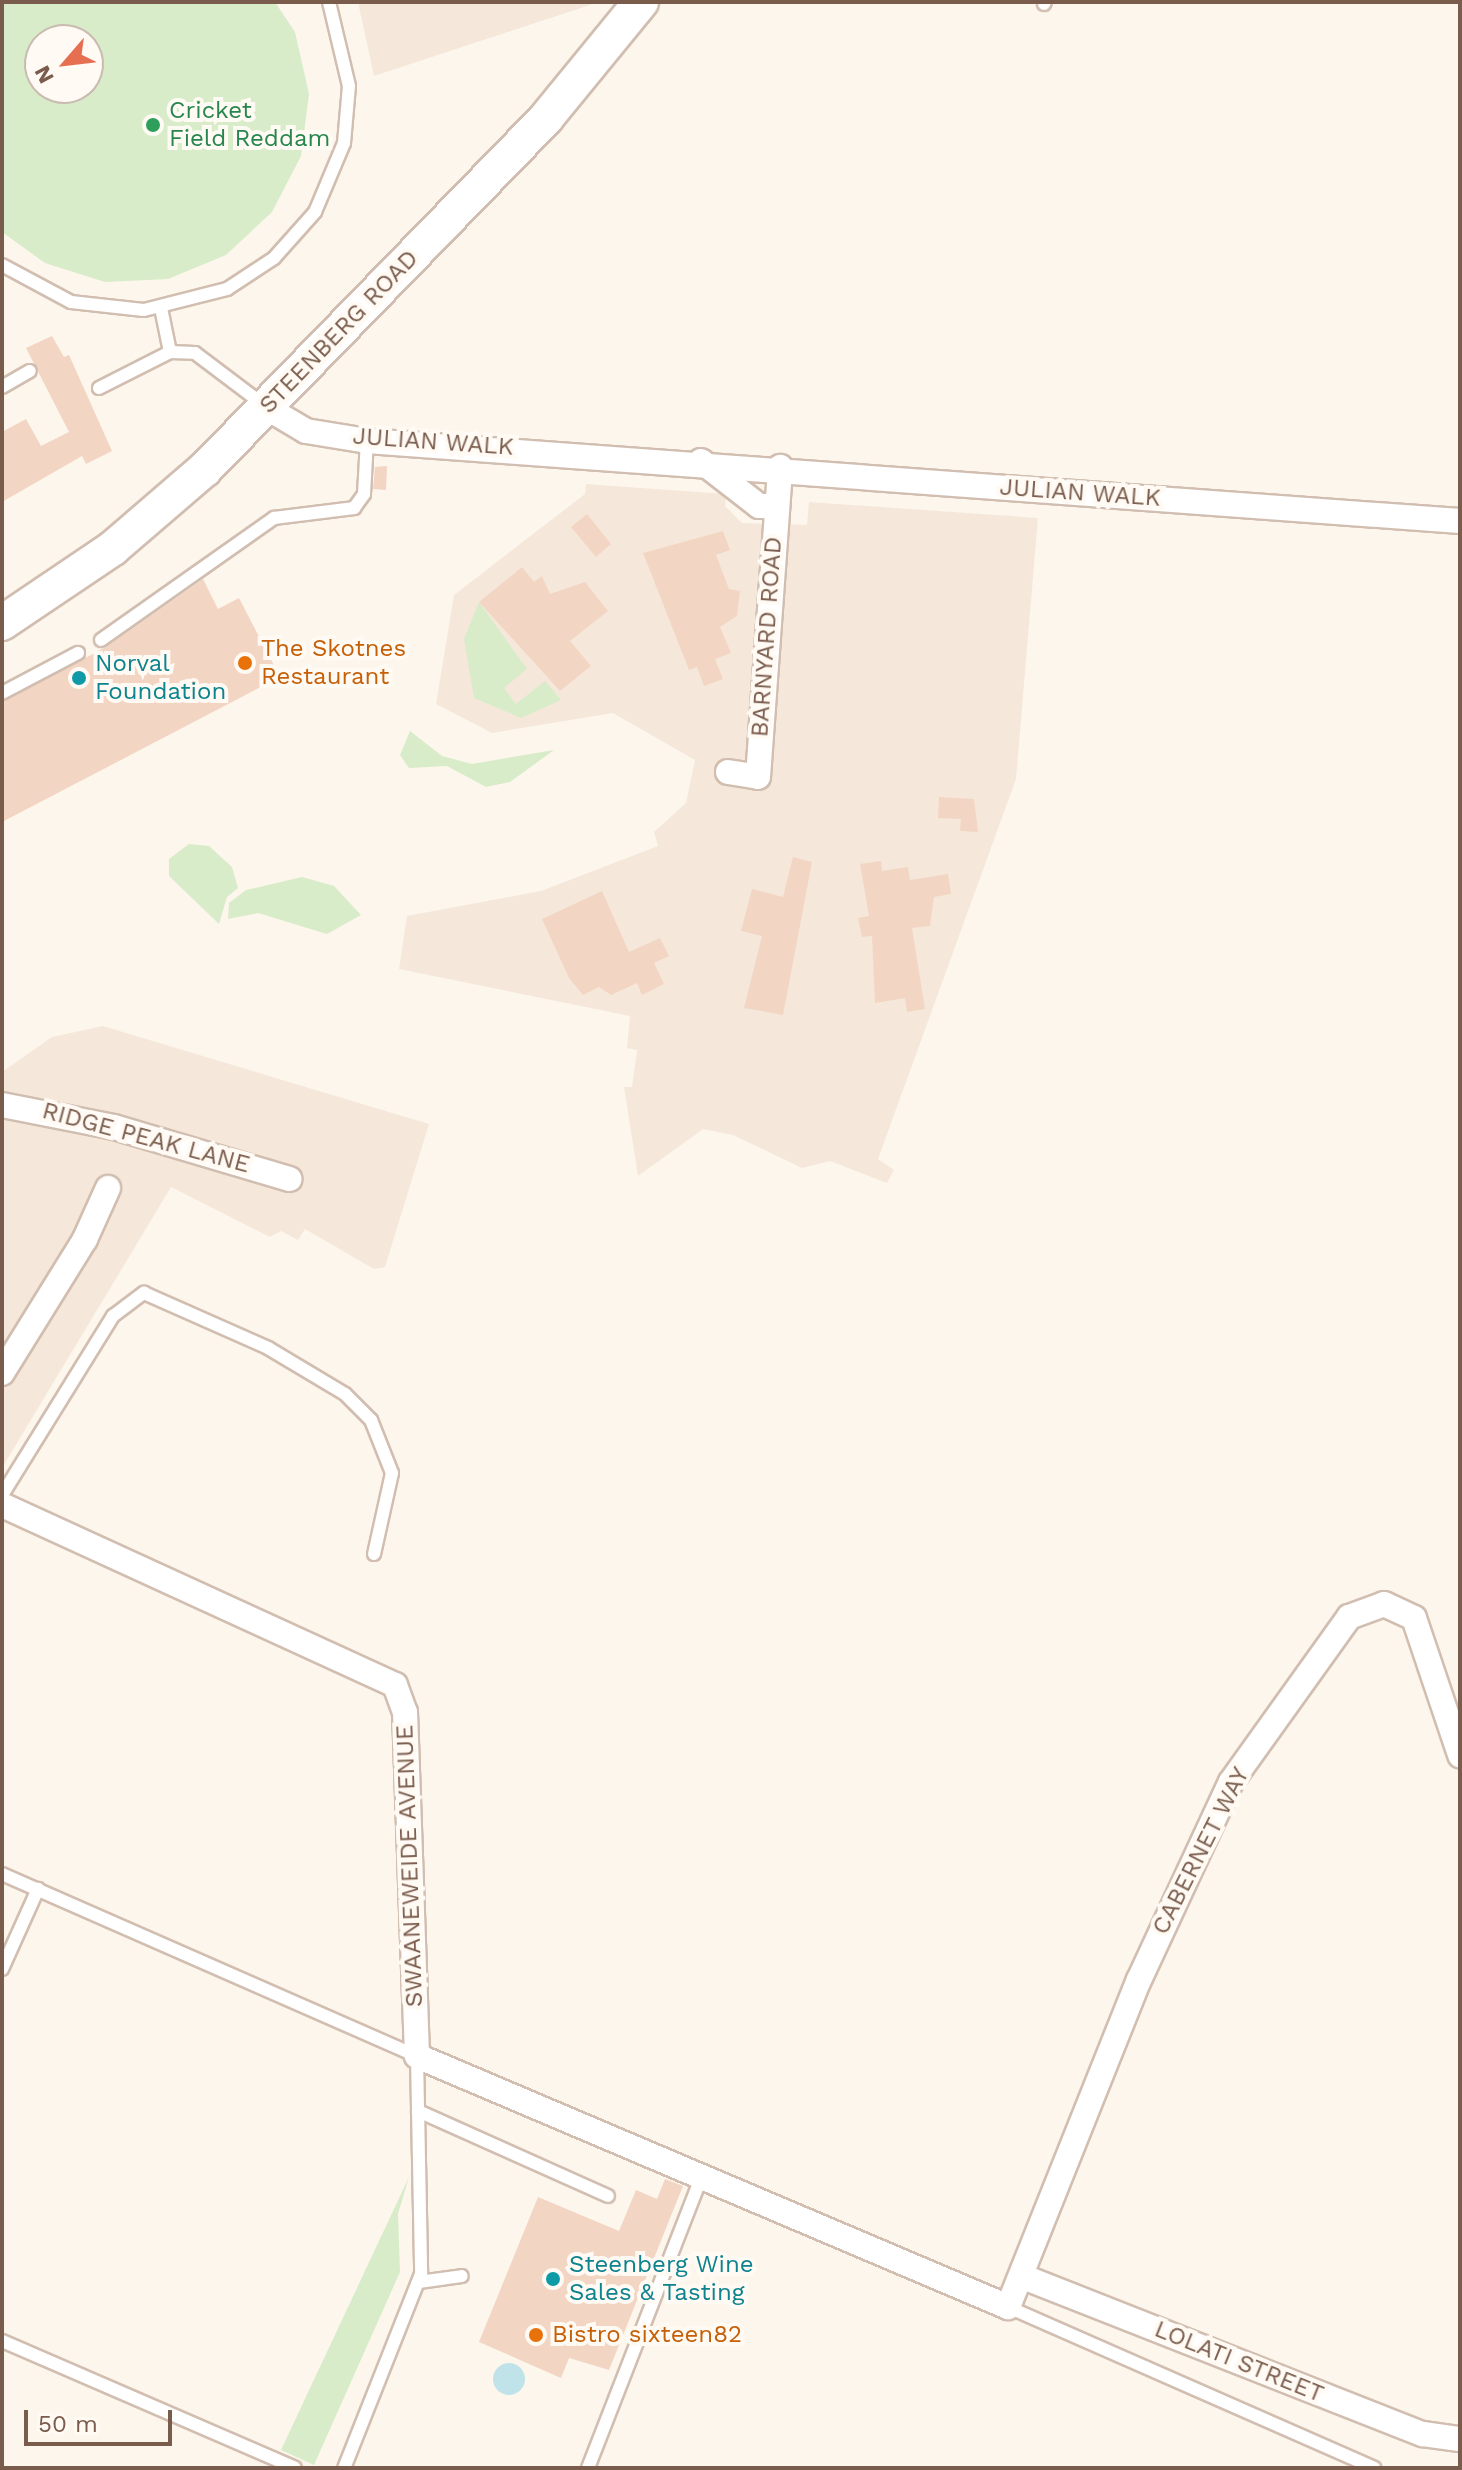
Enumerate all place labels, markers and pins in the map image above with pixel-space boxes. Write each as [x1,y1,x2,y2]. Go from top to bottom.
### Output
place label: Cricket Field Reddam [169,97,330,153]
marker: Cricket Field Reddam [144,116,162,134]
place label: The Skotnes Restaurant [261,635,406,691]
place label: Norval Foundation [95,650,226,706]
marker: The Skotnes Restaurant [236,654,254,672]
marker: Norval Foundation [70,669,88,687]
place label: Steenberg Wine Sales & Tasting [569,2251,754,2307]
marker: Steenberg Wine Sales & Tasting [544,2270,562,2288]
place label: Bistro sixteen82 [552,2321,742,2349]
marker: Bistro sixteen82 [527,2326,545,2344]

